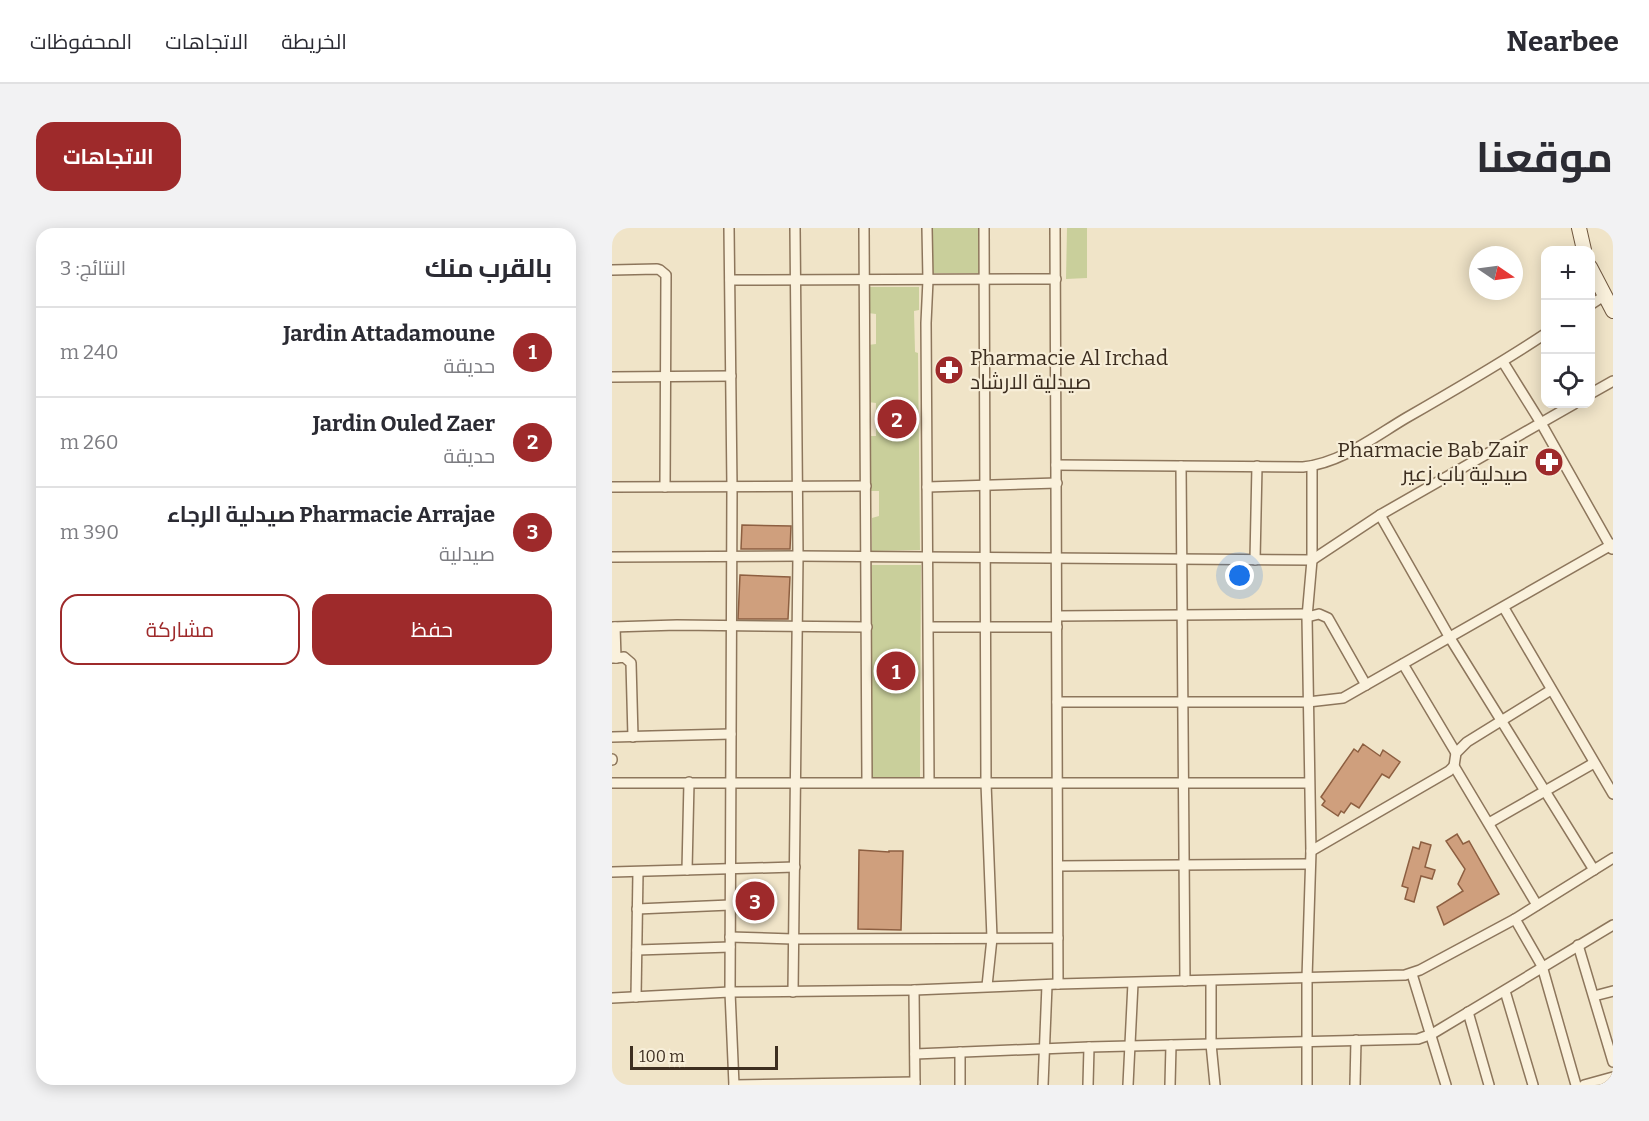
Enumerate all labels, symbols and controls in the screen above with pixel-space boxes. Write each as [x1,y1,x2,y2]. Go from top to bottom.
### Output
text: Nearbee [1507,25,1619,58]
text: المحفوظات [30,29,132,55]
text: الاتجاهات [165,29,248,55]
text: الخريطة [281,29,347,55]
button: الاتجاهات [36,122,181,191]
text: موقعنا [1476,133,1613,183]
north arrow [1469,246,1523,300]
map controls [1541,246,1595,408]
button: + [1541,246,1595,300]
text: بالقرب منك [425,253,552,284]
text: النتائج: 3 [60,256,126,280]
button: − [1541,300,1595,354]
text: Jardin Attadamoune [283,320,495,347]
text: 240 m [60,340,118,364]
text: 1 [528,340,537,364]
place label: Pharmacie Al Irchad صيدلية الارشاد [970,345,1168,395]
text: حديقة [444,354,495,378]
pharmacy icon: Pharmacie Al Irchad صيدلية الارشاد [933,354,965,386]
button: locate [1541,354,1595,408]
pin: 2 [878,396,916,441]
text: Jardin Ouled Zaer [313,410,495,437]
text: 260 m [60,430,119,454]
text: 2 [527,430,538,454]
place label: Pharmacie Bab Zair صيدلية باب زعير [1337,437,1528,487]
text: حديقة [444,444,495,468]
pharmacy icon: Pharmacie Bab Zair صيدلية باب زعير [1533,446,1565,478]
text: Pharmacie Arrajae صيدلية الرجاء [167,501,495,528]
text: 390 m [60,520,119,544]
text: 3 [527,520,538,544]
text: صيدلية [439,542,495,566]
your location [1225,561,1254,590]
button: مشاركة [60,594,300,665]
button: حفظ [312,594,552,665]
pin: 1 [876,648,916,694]
pin: 3 [736,878,774,924]
scale bar [630,1043,778,1070]
text: 100 m [639,1047,684,1066]

